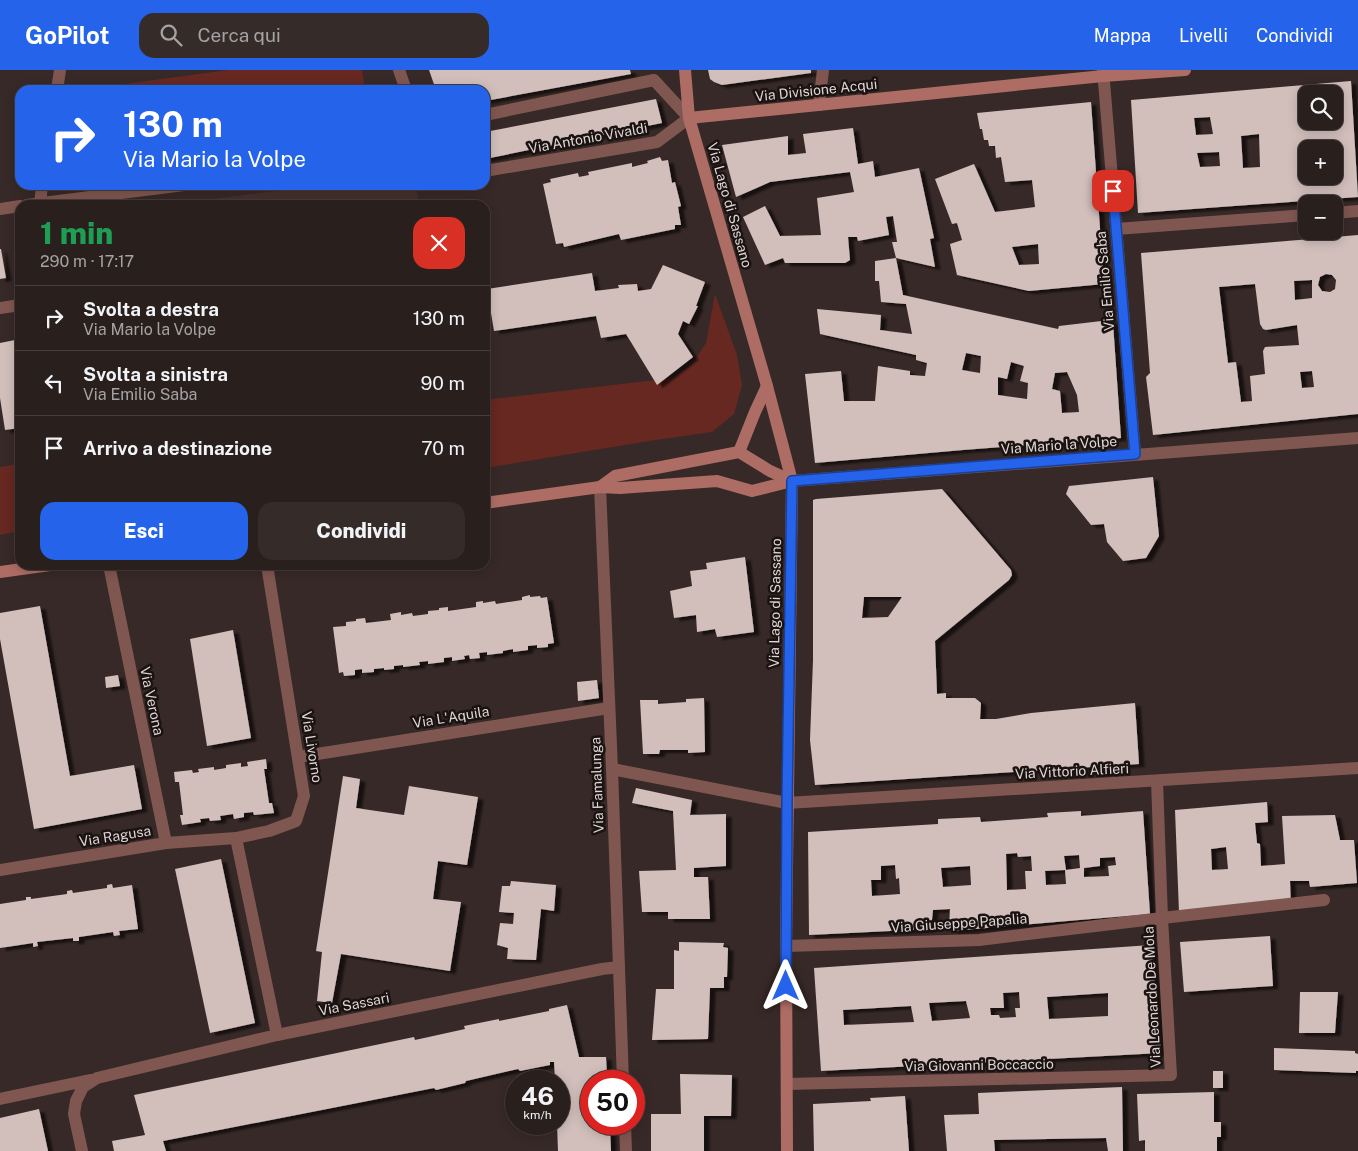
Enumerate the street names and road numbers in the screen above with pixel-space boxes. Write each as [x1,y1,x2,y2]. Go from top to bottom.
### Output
street label: Via Divisione Acqui [754,76,878,104]
street label: Via Antonio Vivaldi [527,120,649,156]
street label: Via Lago di Sassano [704,141,756,269]
street label: Via Emilio Saba [1093,230,1117,332]
street label: Via Mario la Volpe [1000,433,1118,457]
street label: Via Lago di Sassano [766,538,784,668]
street label: Via Verona [137,665,167,737]
street label: Via L'Aquila [412,703,490,731]
street label: Via Livorno [298,710,326,784]
street label: Via Famalunga [587,737,607,833]
street label: Via Vittorio Alfieri [1015,760,1129,782]
street label: Via Ragusa [78,822,152,850]
street label: Via Giuseppe Papalia [890,910,1028,936]
street label: Via Leonardo De Mola [1140,926,1164,1068]
street label: Via Sassari [317,989,391,1019]
street label: Via Giovanni Boccaccio [904,1056,1054,1074]

